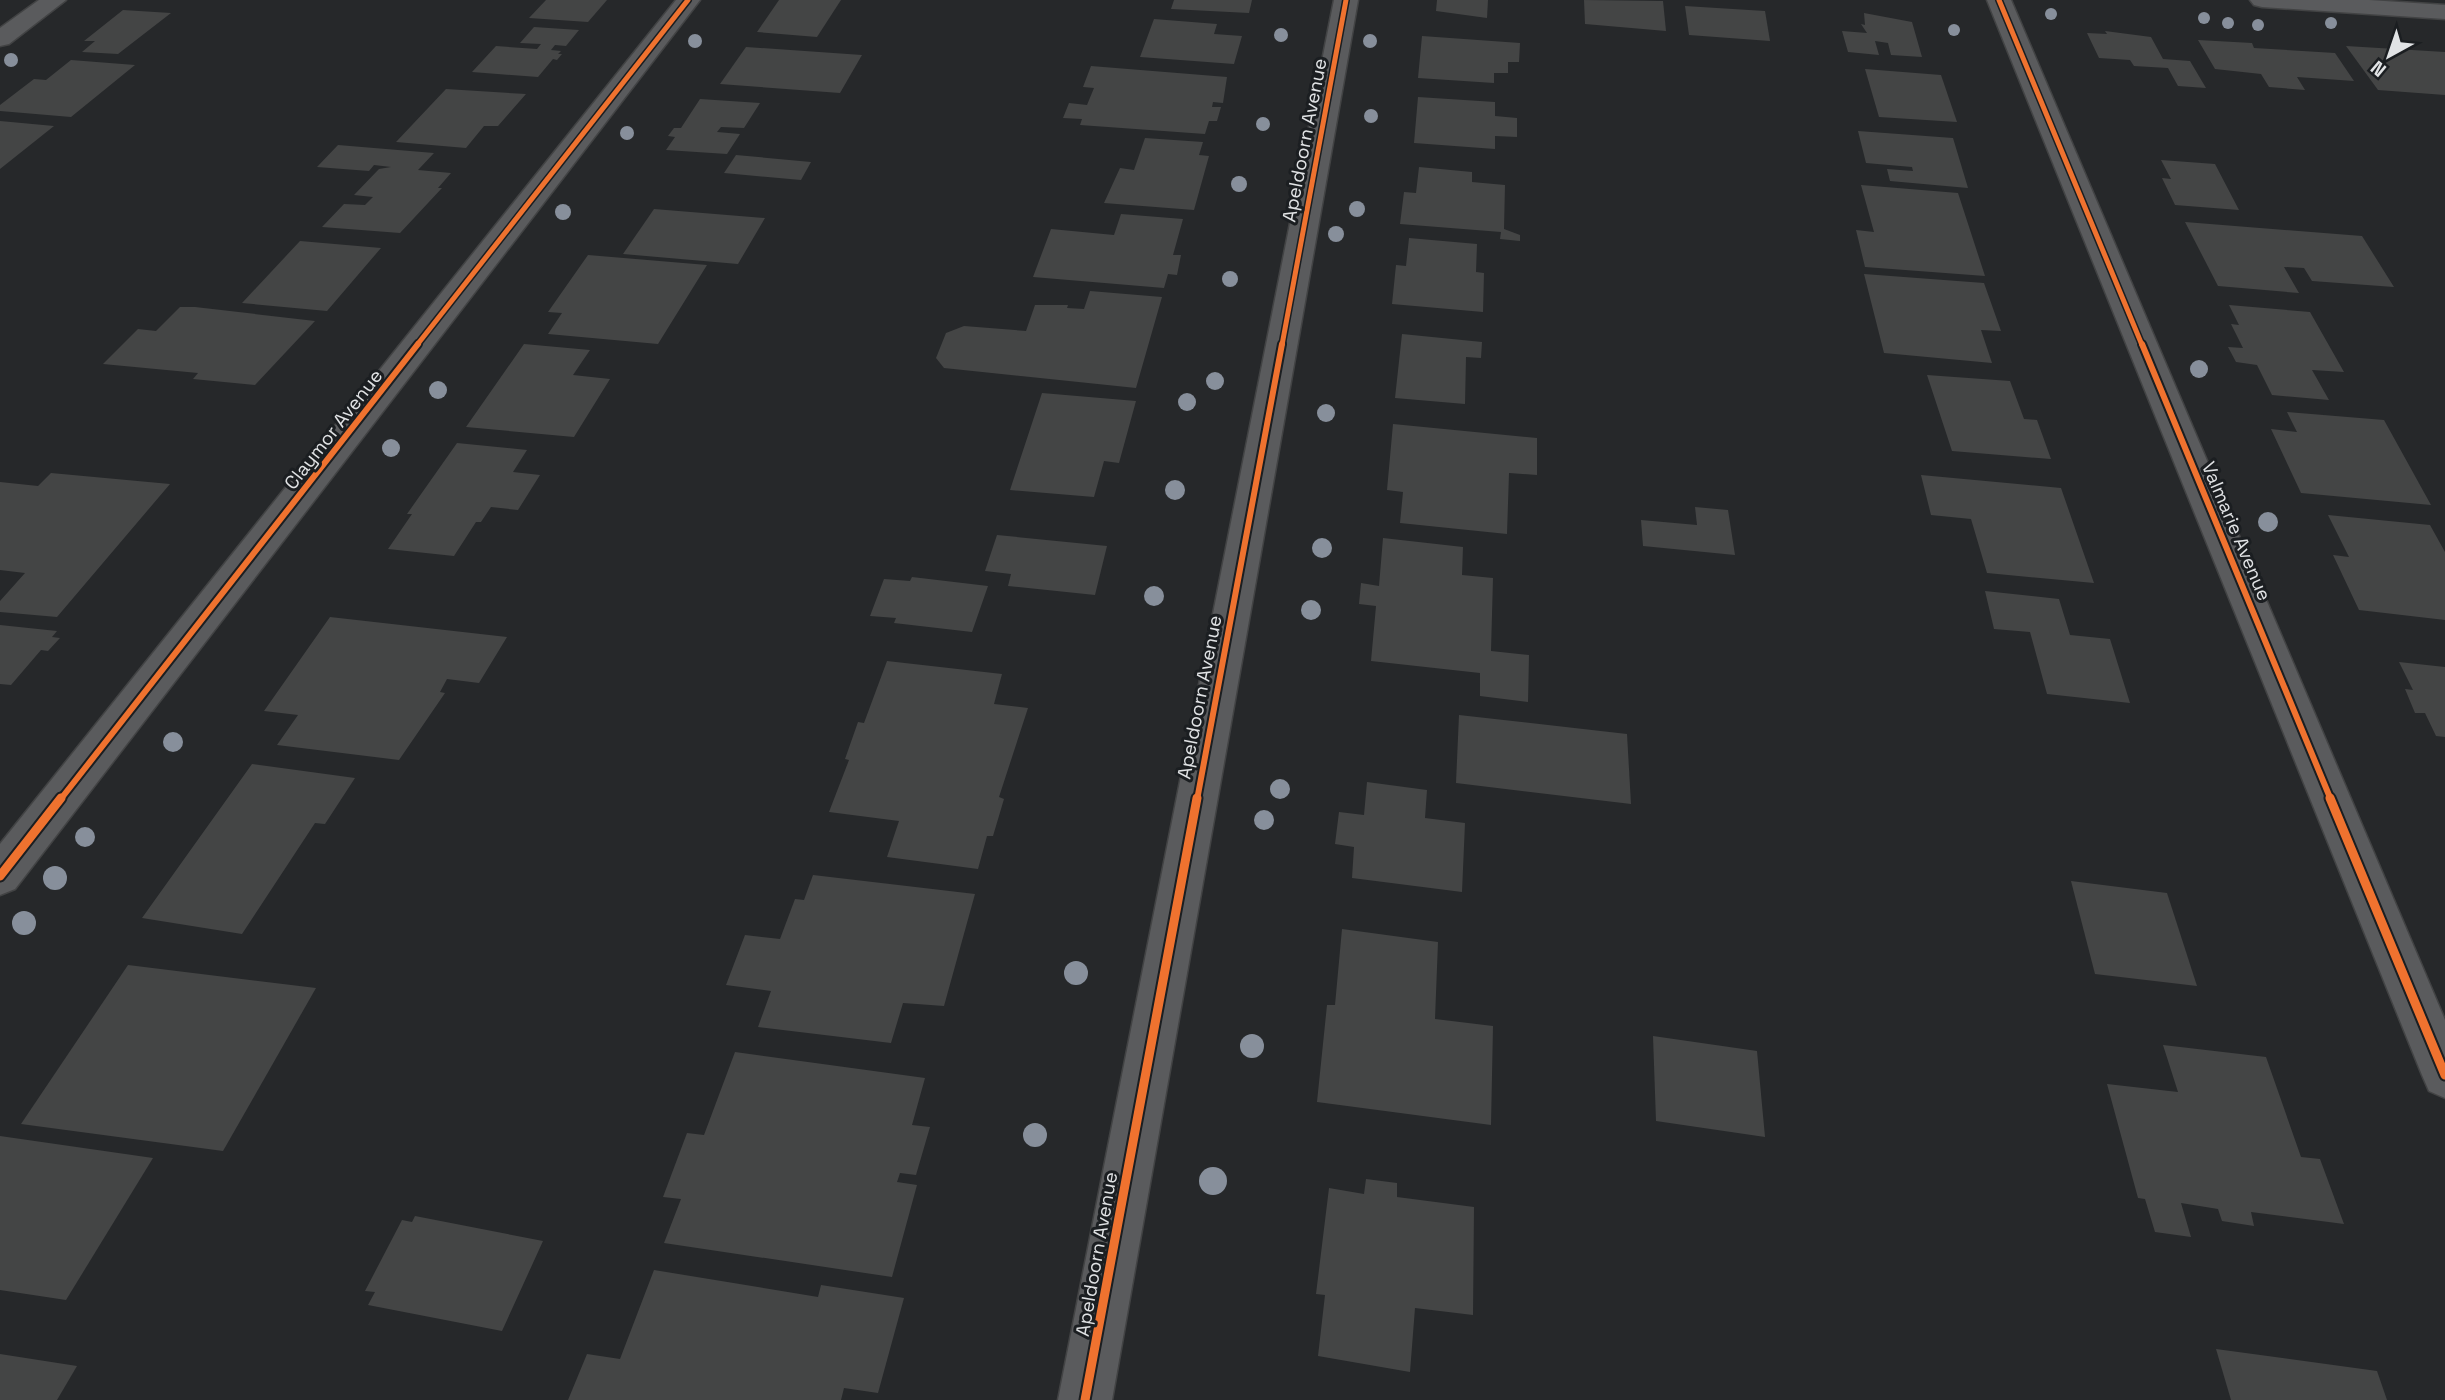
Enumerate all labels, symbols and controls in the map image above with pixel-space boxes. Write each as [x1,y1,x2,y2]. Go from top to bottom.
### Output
north arrow [2354,21,2424,91]
text: N [2365,55,2391,82]
street label: Apeldoorn Avenue [1276,56,1333,224]
street label: Claymor Avenue [279,364,388,495]
street label: Valmarie Avenue [2196,458,2277,605]
street label: Apeldoorn Avenue [1171,613,1228,781]
street label: Apeldoorn Avenue [1070,1170,1123,1338]

